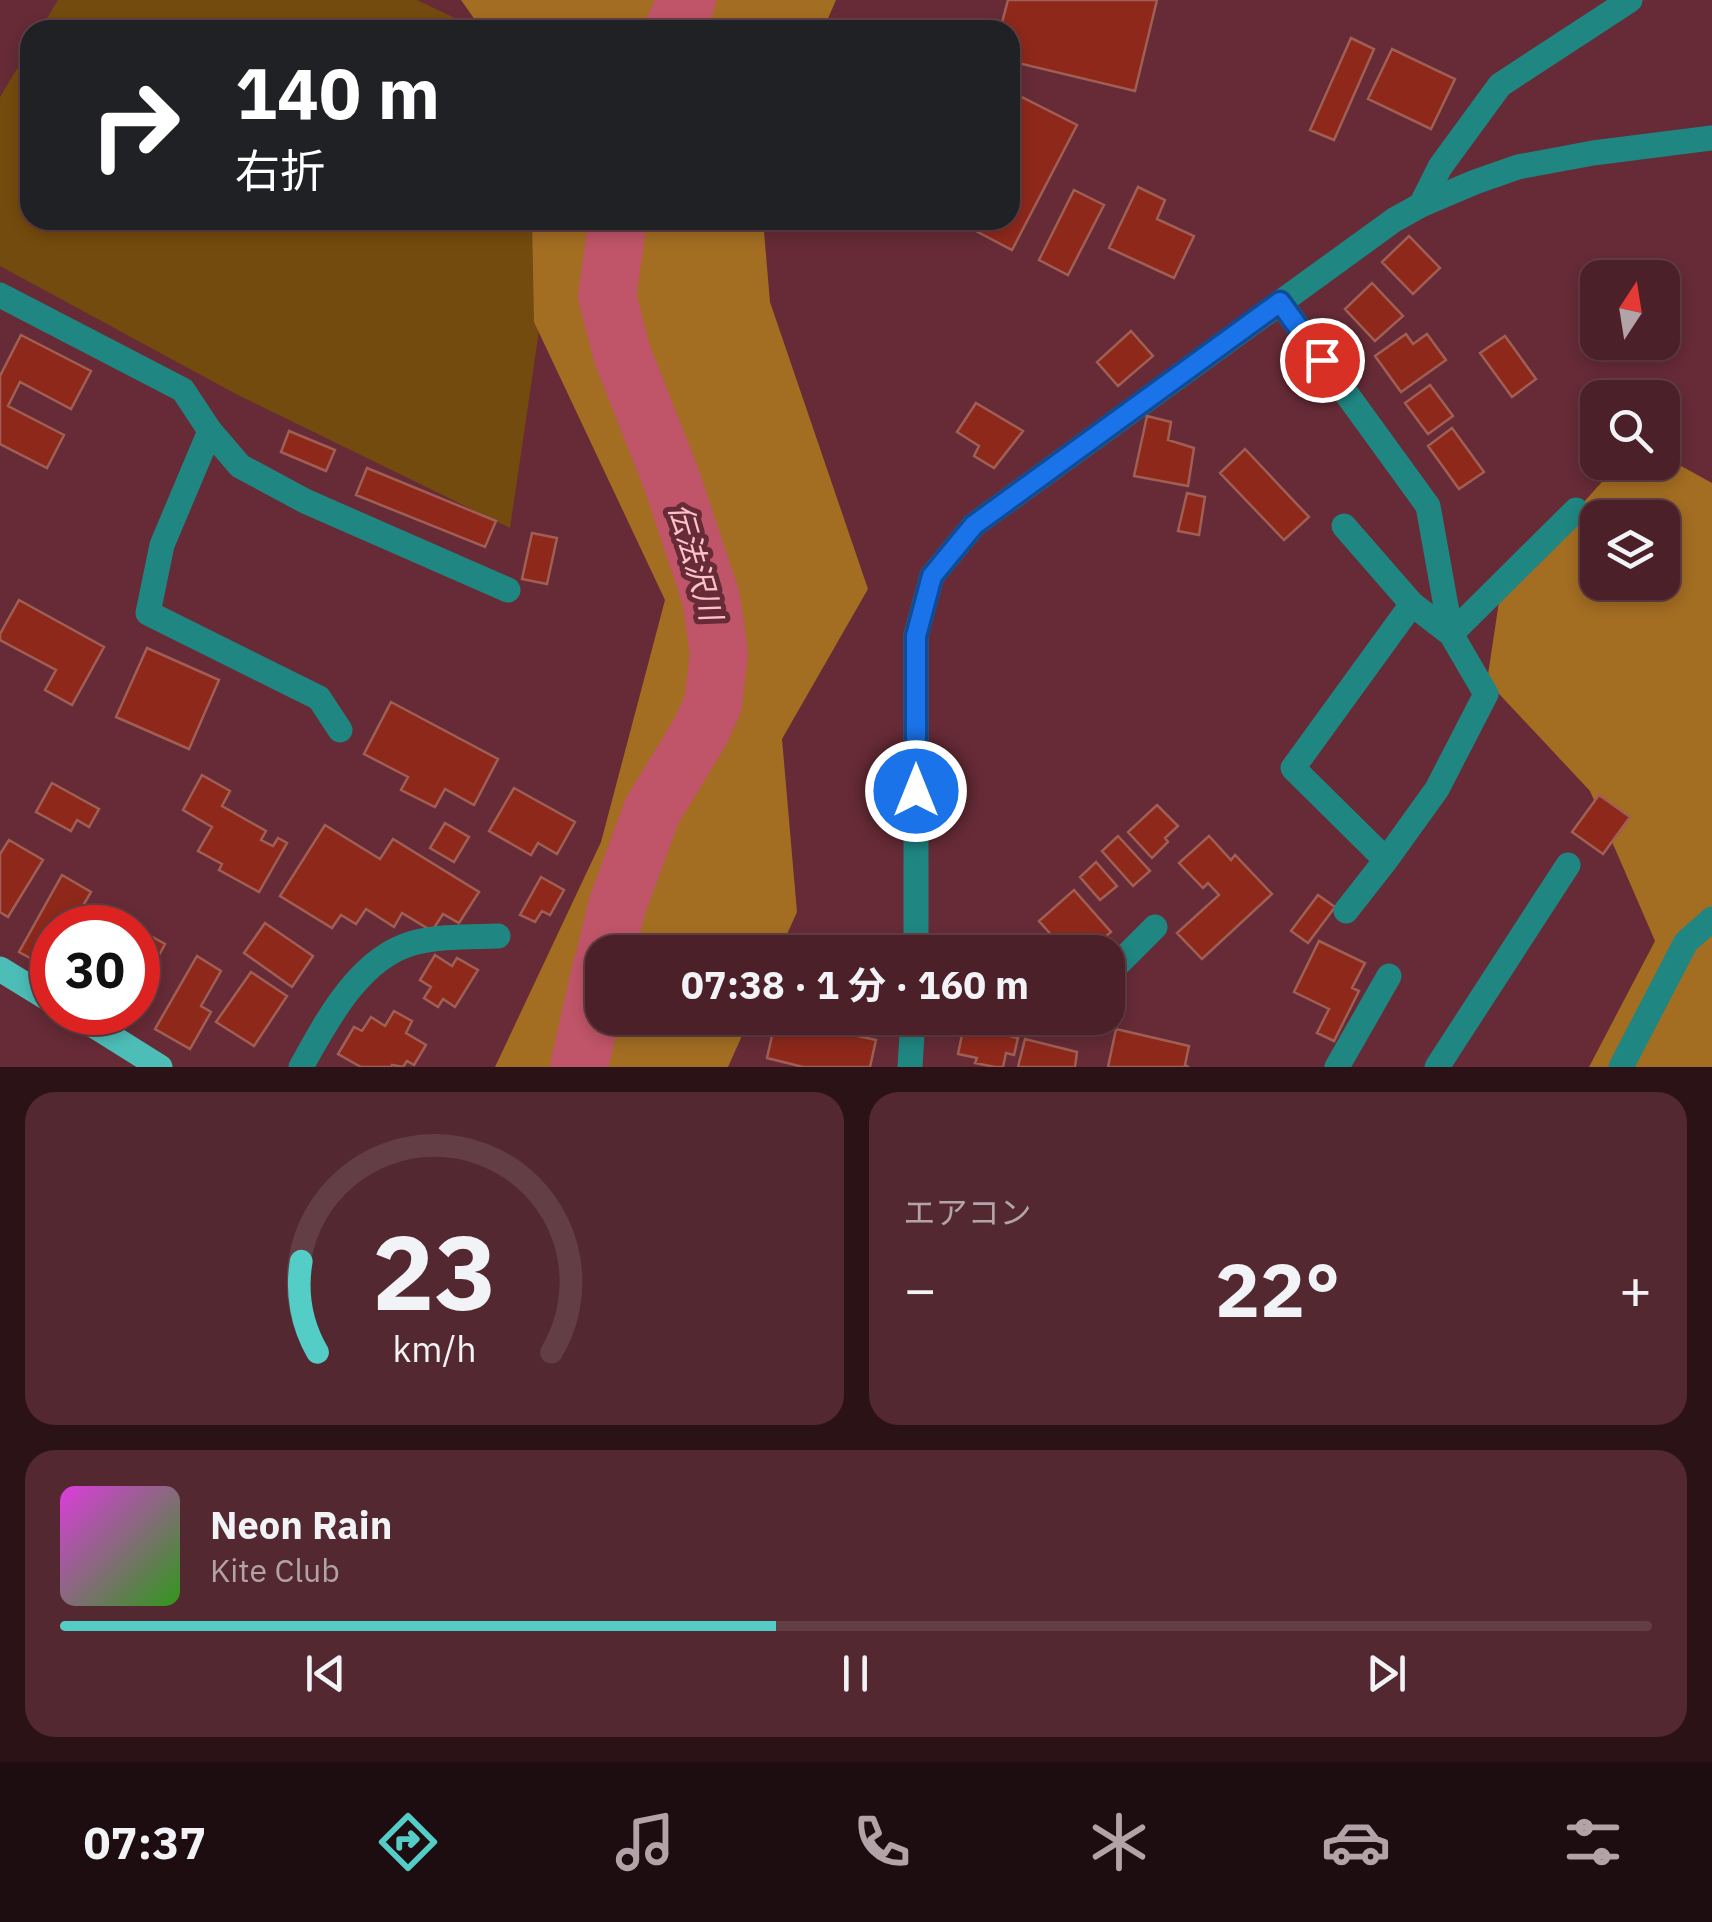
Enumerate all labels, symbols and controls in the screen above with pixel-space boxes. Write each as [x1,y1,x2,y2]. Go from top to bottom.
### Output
text: 140 m [235,47,440,138]
icon: right [70,60,200,190]
text: 右折 [235,141,325,199]
north arrow [1580,260,1680,360]
map controls [1580,260,1680,600]
pin [1280,318,1365,403]
icon: arrive [1295,333,1350,388]
button: search [1580,380,1680,480]
water label: 伝法沢川 [661,499,733,628]
button: layers [1580,500,1680,600]
position arrow [864,739,968,843]
speed limit sign: 30 [30,905,160,1035]
text: 07:38 · 1 分 · 160 m [681,960,1029,1009]
text: エアコン [904,1191,1032,1233]
text: 23 [372,1203,497,1339]
text: 22° [1215,1240,1340,1338]
text: − [904,1253,937,1324]
text: + [1619,1253,1652,1324]
text: km/h [392,1325,476,1372]
text: Neon Rain [210,1500,392,1549]
text: Kite Club [210,1549,340,1591]
icon: previous [298,1646,353,1701]
icon: pause [828,1646,883,1701]
icon: next [1359,1646,1414,1701]
icon: directions [373,1807,443,1877]
icon: music [610,1807,680,1877]
icon: phone [847,1807,917,1877]
icon: climate [1084,1807,1154,1877]
icon: car [1321,1807,1391,1877]
icon: filters [1558,1807,1628,1877]
text: 07:37 [84,1813,206,1871]

